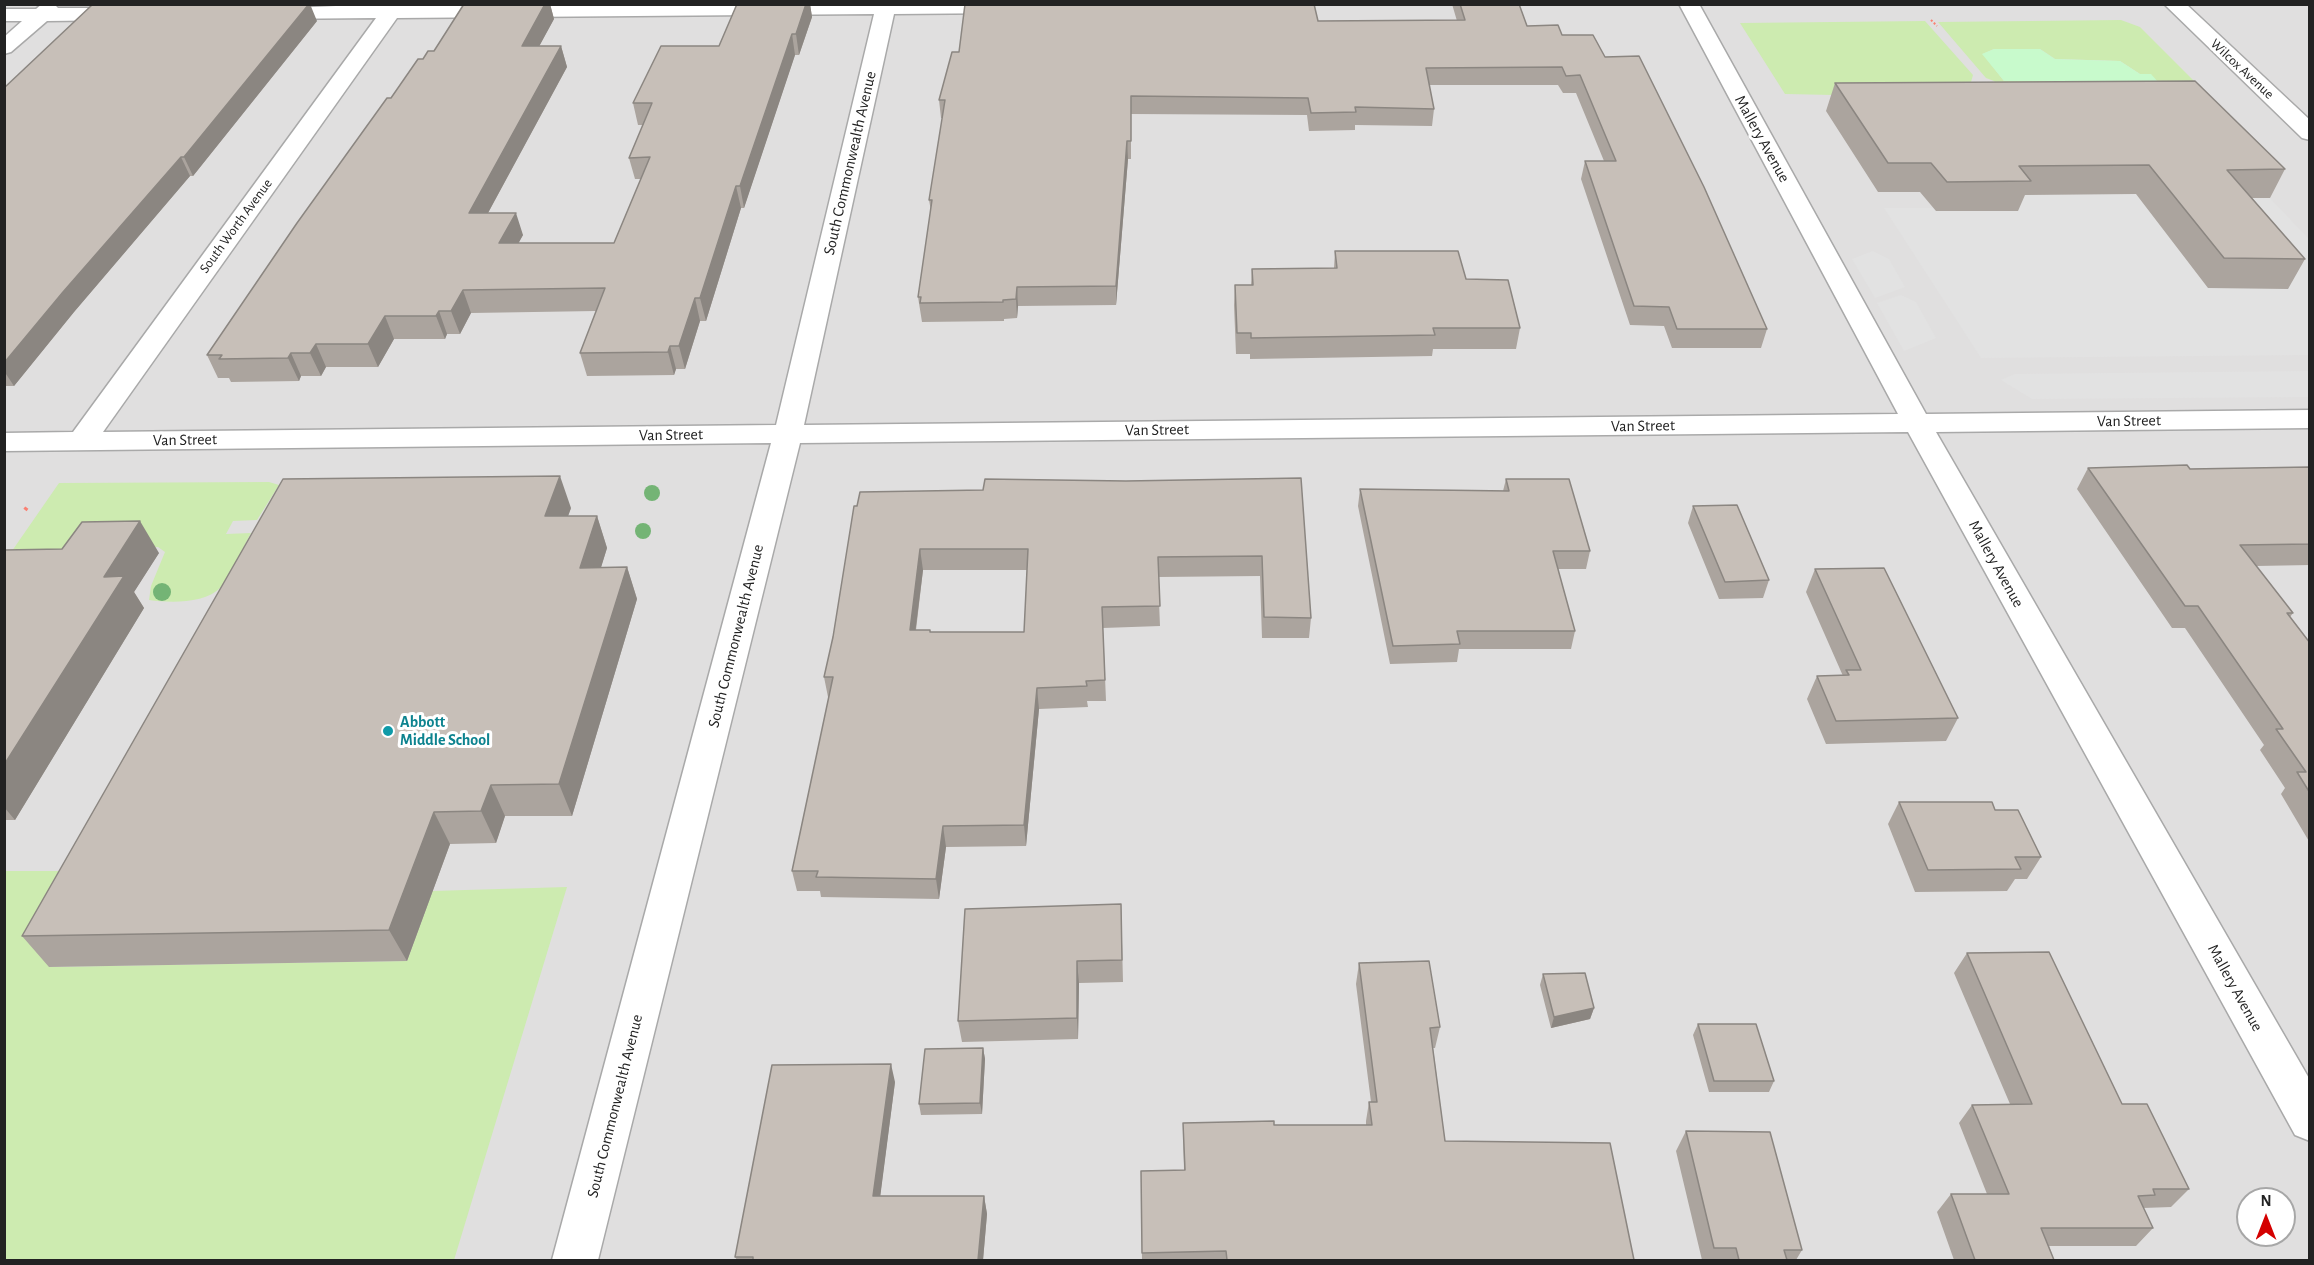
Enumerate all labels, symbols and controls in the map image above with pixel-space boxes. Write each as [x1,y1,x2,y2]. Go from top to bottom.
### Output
street label: Wilcox Avenue [2207,35,2277,103]
street label: South Commonwealth Avenue [819,69,881,257]
street label: Mallery Avenue [1730,92,1794,186]
street label: South Worth Avenue [196,176,276,276]
street label: Van Street [2097,411,2161,431]
street label: Van Street [1611,416,1675,436]
street label: Van Street [1125,420,1189,440]
street label: Van Street [639,425,703,445]
street label: Van Street [153,430,217,450]
street label: Mallery Avenue [1964,517,2028,611]
street label: South Commonwealth Avenue [704,542,768,730]
place label: Abbott Middle School [400,712,490,750]
marker: Abbott Middle School [381,724,395,738]
street label: Mallery Avenue [2203,941,2267,1035]
street label: South Commonwealth Avenue [583,1012,647,1200]
north arrow [2236,1187,2296,1247]
text: N [2260,1193,2272,1209]

